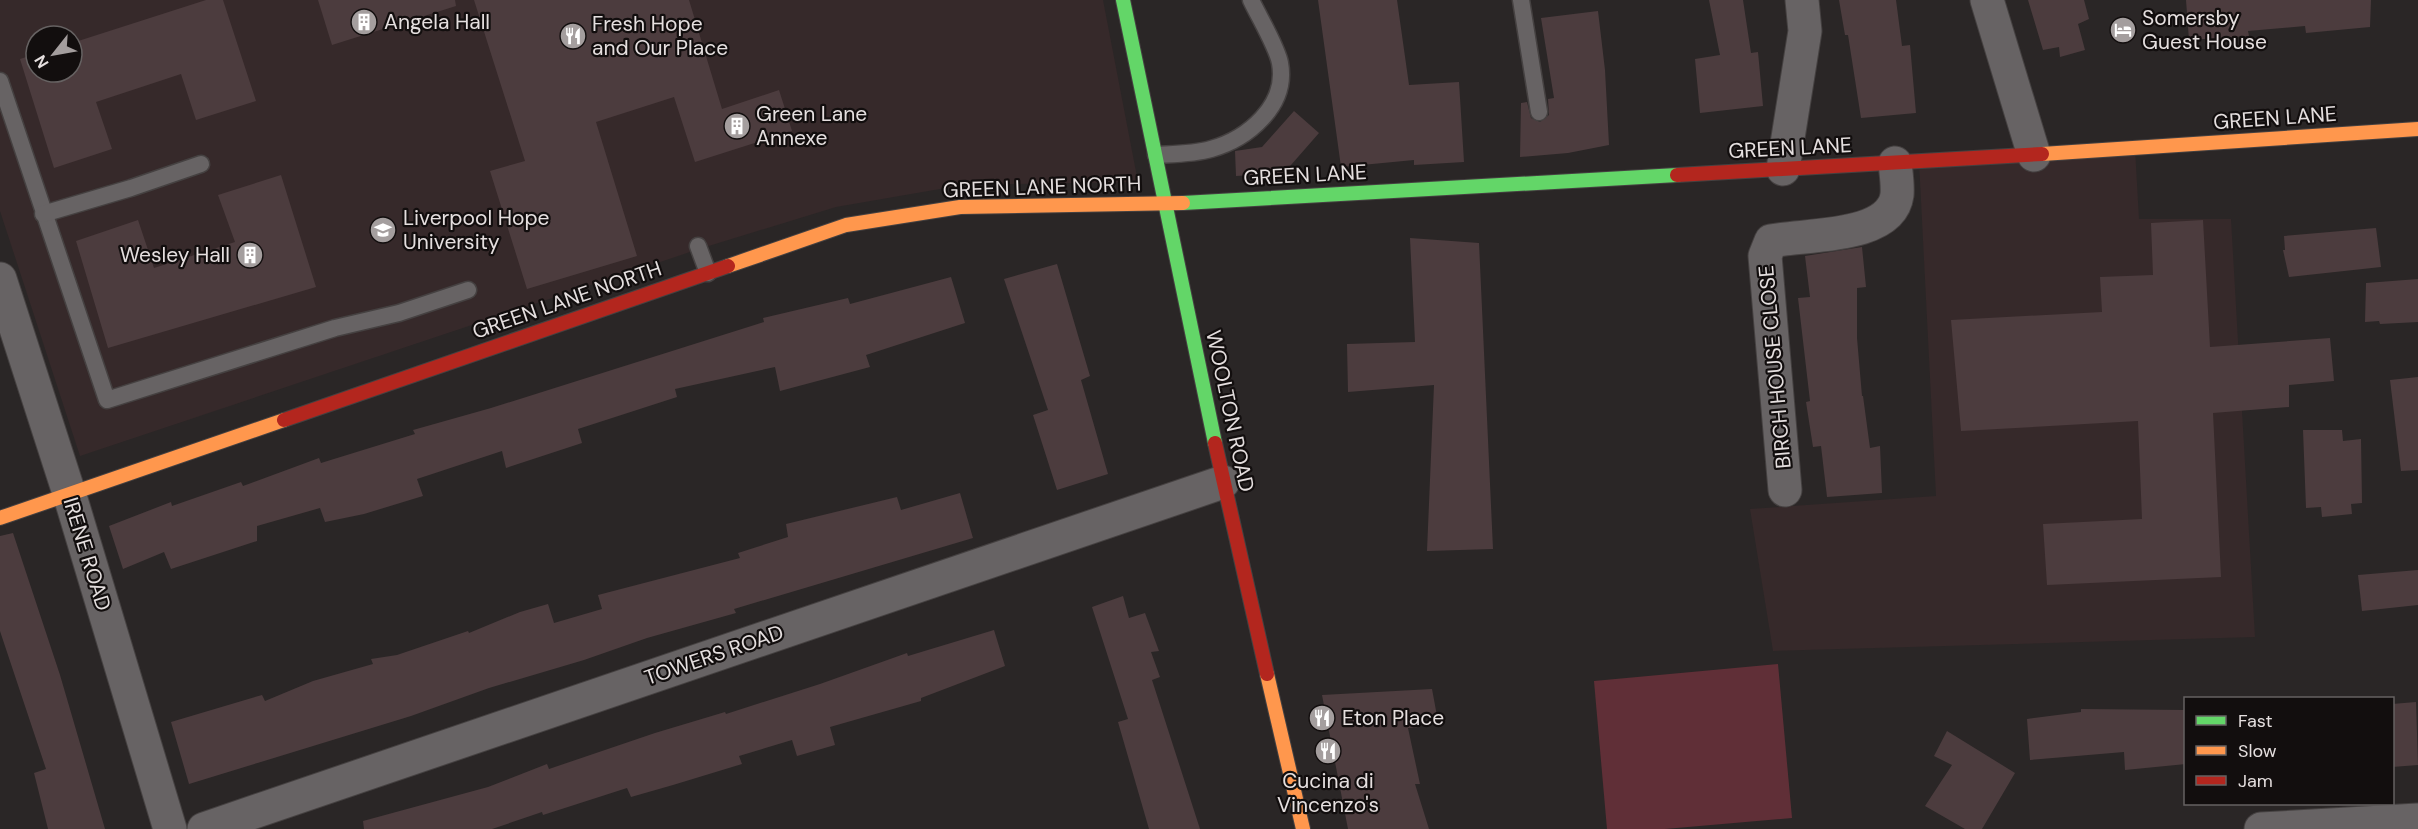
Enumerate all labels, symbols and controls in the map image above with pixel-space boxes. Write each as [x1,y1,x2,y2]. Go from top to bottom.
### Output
place label: Somersby Guest House [2142,4,2267,56]
building icon: Angela Hall [349,7,379,37]
place label: Angela Hall [384,8,490,36]
place label: Fresh Hope and Our Place [592,10,728,62]
hotel icon: Somersby Guest House [2108,15,2138,45]
restaurant icon: Fresh Hope and Our Place [558,21,588,51]
north arrow [24,24,84,84]
text: N [30,51,54,72]
place label: Green Lane Annexe [756,100,867,152]
street label: GREEN LANE [2212,100,2338,136]
building icon: Green Lane Annexe [722,111,752,141]
street label: GREEN LANE [1728,131,1852,165]
street label: GREEN LANE [1243,158,1367,192]
street label: GREEN LANE NORTH [942,170,1142,204]
place label: Liverpool Hope University [403,204,550,256]
school or university icon: Liverpool Hope University [368,215,398,245]
building icon: Wesley Hall [235,240,265,270]
place label: Wesley Hall [120,241,230,269]
street label: GREEN LANE NORTH [469,254,665,346]
street label: BIRCH HOUSE CLOSE [1752,264,1798,470]
street label: WOOLTON ROAD [1199,328,1261,494]
street label: IRENE ROAD [56,494,118,614]
street label: TOWERS ROAD [641,618,787,692]
legend [2184,697,2394,805]
restaurant icon: Eton Place [1307,703,1337,733]
place label: Eton Place [1342,704,1444,732]
text: Fast [2238,709,2273,733]
restaurant icon: Cucina di Vincenzo's [1313,736,1343,766]
text: Slow [2238,739,2277,763]
place label: Cucina di Vincenzo's [1277,767,1379,819]
text: Jam [2238,769,2273,793]

